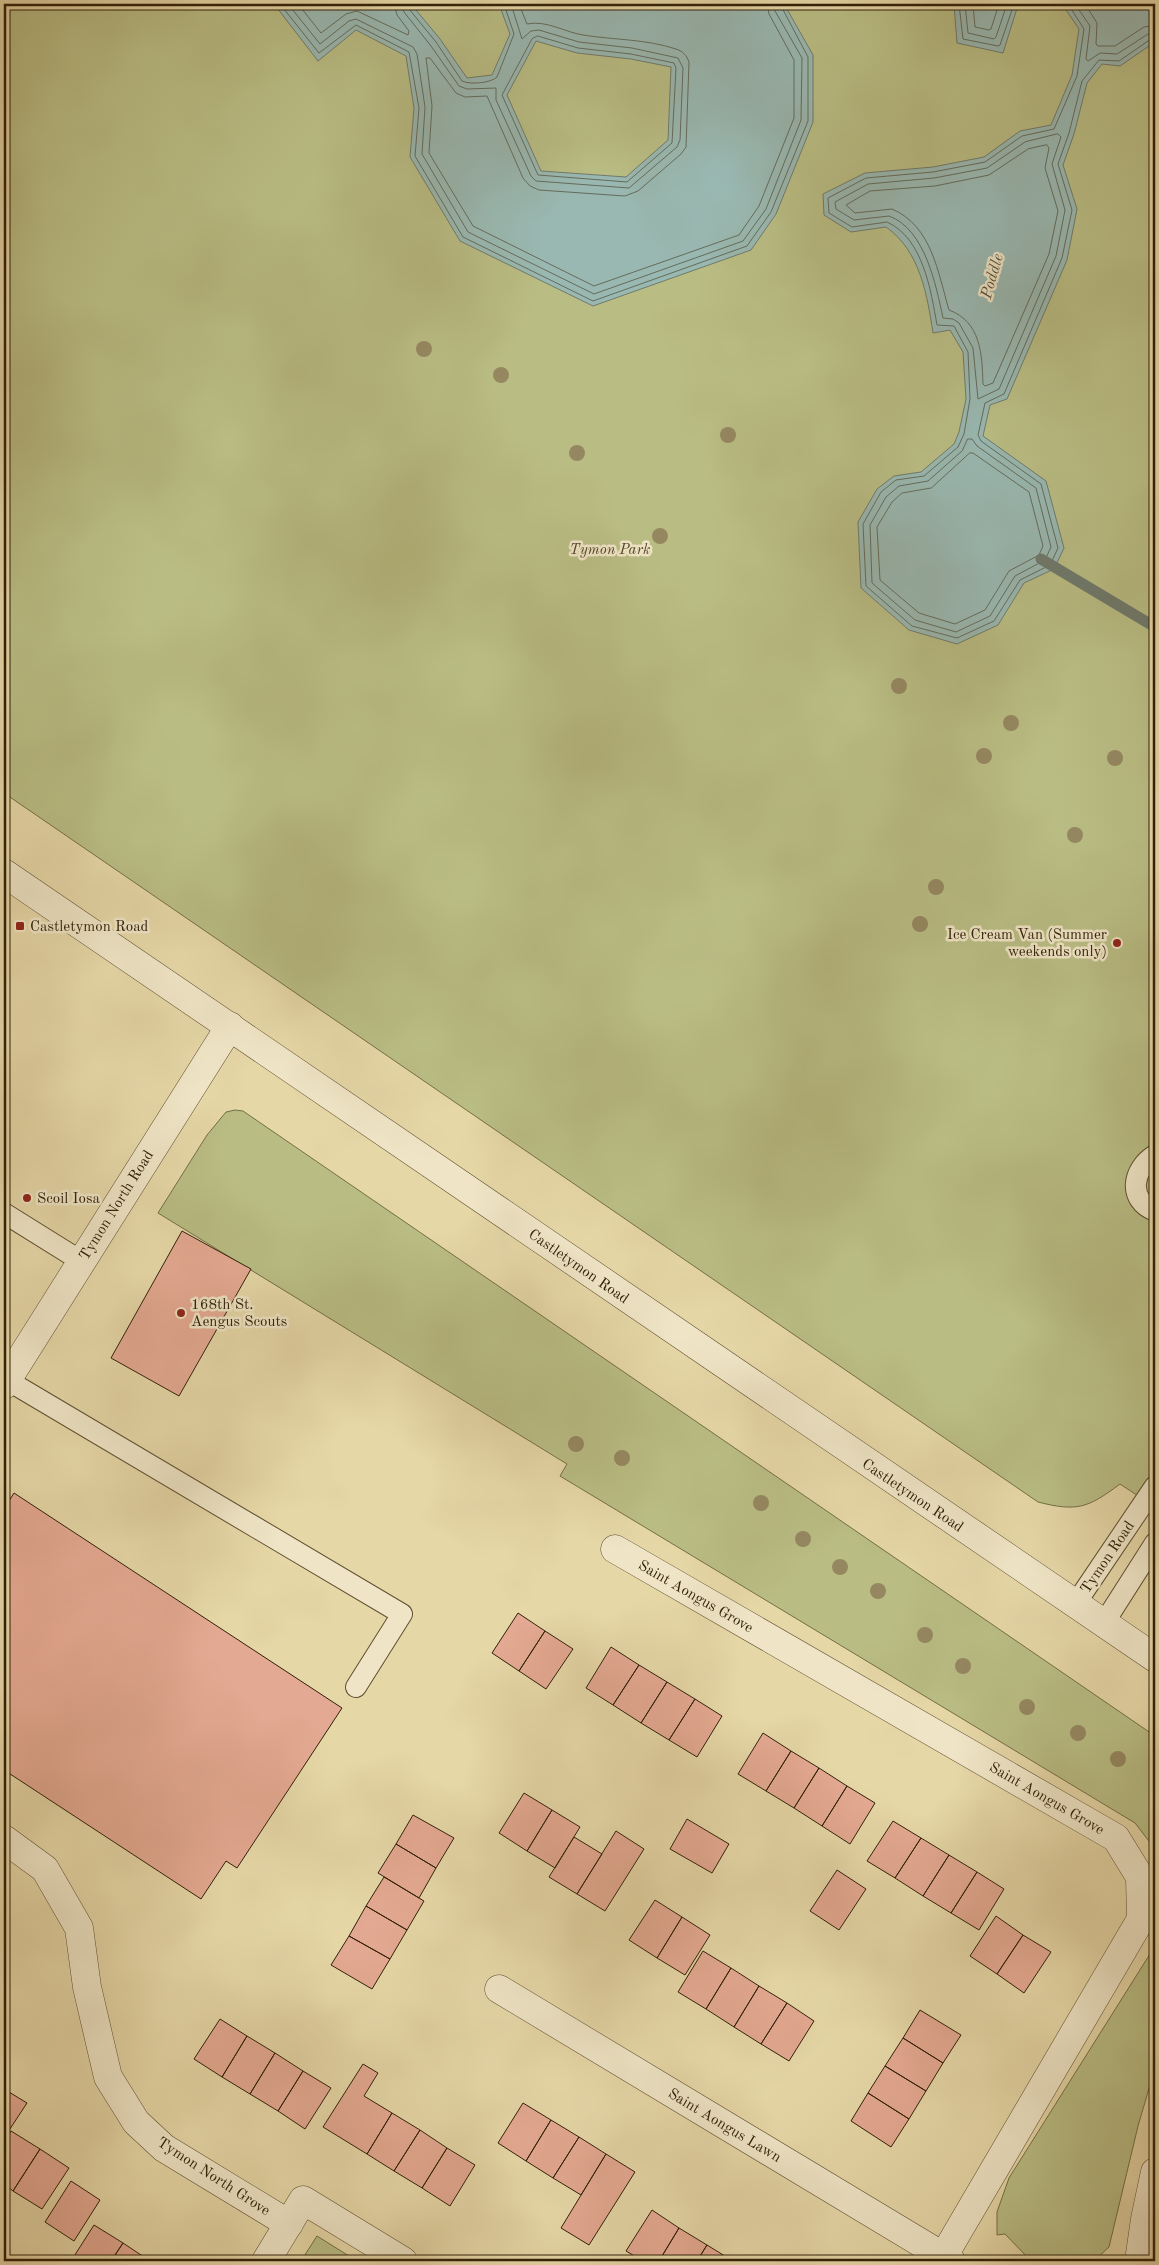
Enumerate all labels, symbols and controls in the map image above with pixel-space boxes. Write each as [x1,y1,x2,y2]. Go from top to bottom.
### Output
water label: Poddle [979,252,1007,302]
park label: Tymon Park [570,543,650,558]
marker: Castletymon Road [14,920,26,932]
place label: Castletymon Road [30,920,149,935]
place label: Ice Cream Van (Summer weekends only) [947,928,1107,960]
marker: Ice Cream Van (Summer weekends only) [1111,937,1123,949]
street label: Tymon North Road [77,1148,157,1263]
marker: Scoil Iosa [21,1192,33,1204]
place label: Scoil Iosa [37,1192,100,1207]
street label: Castletymon Road [525,1227,631,1307]
place label: 168th St. Aengus Scouts [191,1298,287,1330]
marker: 168th St. Aengus Scouts [175,1307,187,1319]
street label: Castletymon Road [859,1457,966,1536]
street label: Tymon Road [1079,1519,1138,1597]
street label: Saint Aongus Grove [635,1558,755,1636]
street label: Saint Aongus Grove [986,1760,1106,1838]
street label: Saint Aongus Lawn [665,2087,783,2166]
street label: Tymon North Grove [154,2135,272,2219]

